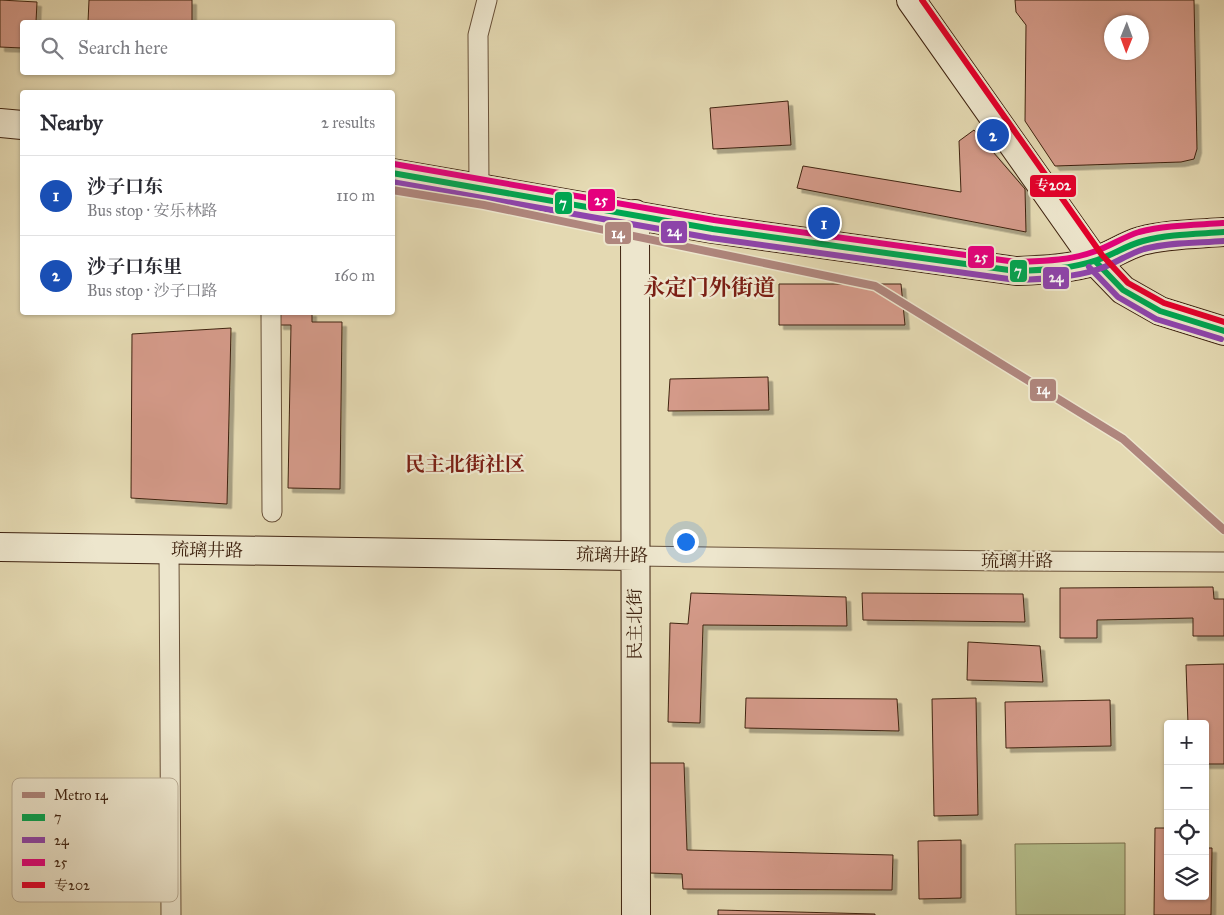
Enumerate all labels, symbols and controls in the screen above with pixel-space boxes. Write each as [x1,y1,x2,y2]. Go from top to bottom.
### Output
north arrow [1104,15,1149,60]
search box [20,20,395,75]
icon: search [38,34,66,62]
text: Search here [78,36,168,59]
text: Nearby [40,110,103,136]
text: 2 results [321,113,375,132]
pin: 2 [977,116,1009,154]
line badge: 专202 [1029,174,1077,198]
text: 沙子口东 [87,175,163,198]
text: 专202 [1035,177,1072,194]
text: 1 [53,186,59,205]
text: 110 m [336,186,375,205]
line badge: 25 [587,188,616,212]
line badge: 7 [554,191,573,215]
text: 25 [594,192,608,209]
text: 7 [559,195,567,212]
text: Bus stop · 安乐林路 [87,201,217,220]
pin: 1 [808,204,840,242]
line badge: 24 [660,220,688,244]
line badge: 14 [604,221,632,245]
text: 24 [667,223,683,241]
text: 14 [611,225,626,243]
line badge: 25 [967,245,995,269]
text: 25 [974,249,988,266]
text: 沙子口东里 [87,255,182,278]
line badge: 7 [1009,259,1028,283]
text: 7 [1014,263,1022,280]
text: 2 [52,266,60,285]
text: 160 m [334,266,375,285]
line badge: 24 [1042,266,1070,290]
text: 24 [1049,269,1065,287]
district label: 永定门外街道 [643,274,775,301]
text: Bus stop · 沙子口路 [87,281,217,300]
line badge: 14 [1029,378,1057,402]
text: 14 [1036,381,1051,399]
district label: 民主北街社区 [405,452,525,476]
your location [673,529,699,555]
street label: 琉璃井路 [171,538,243,562]
street label: 琉璃井路 [576,543,648,567]
street label: 琉璃井路 [981,550,1053,572]
street label: 民主北街 [624,588,646,660]
map controls [1164,720,1209,900]
button: + [1164,720,1209,765]
button: − [1164,765,1209,810]
legend [12,778,178,902]
text: Metro 14 [54,787,109,804]
text: 7 [54,809,61,826]
button: locate [1164,810,1209,855]
text: 24 [54,832,70,849]
text: 25 [54,854,68,871]
button: layers [1164,855,1209,900]
text: 专202 [54,877,90,894]

